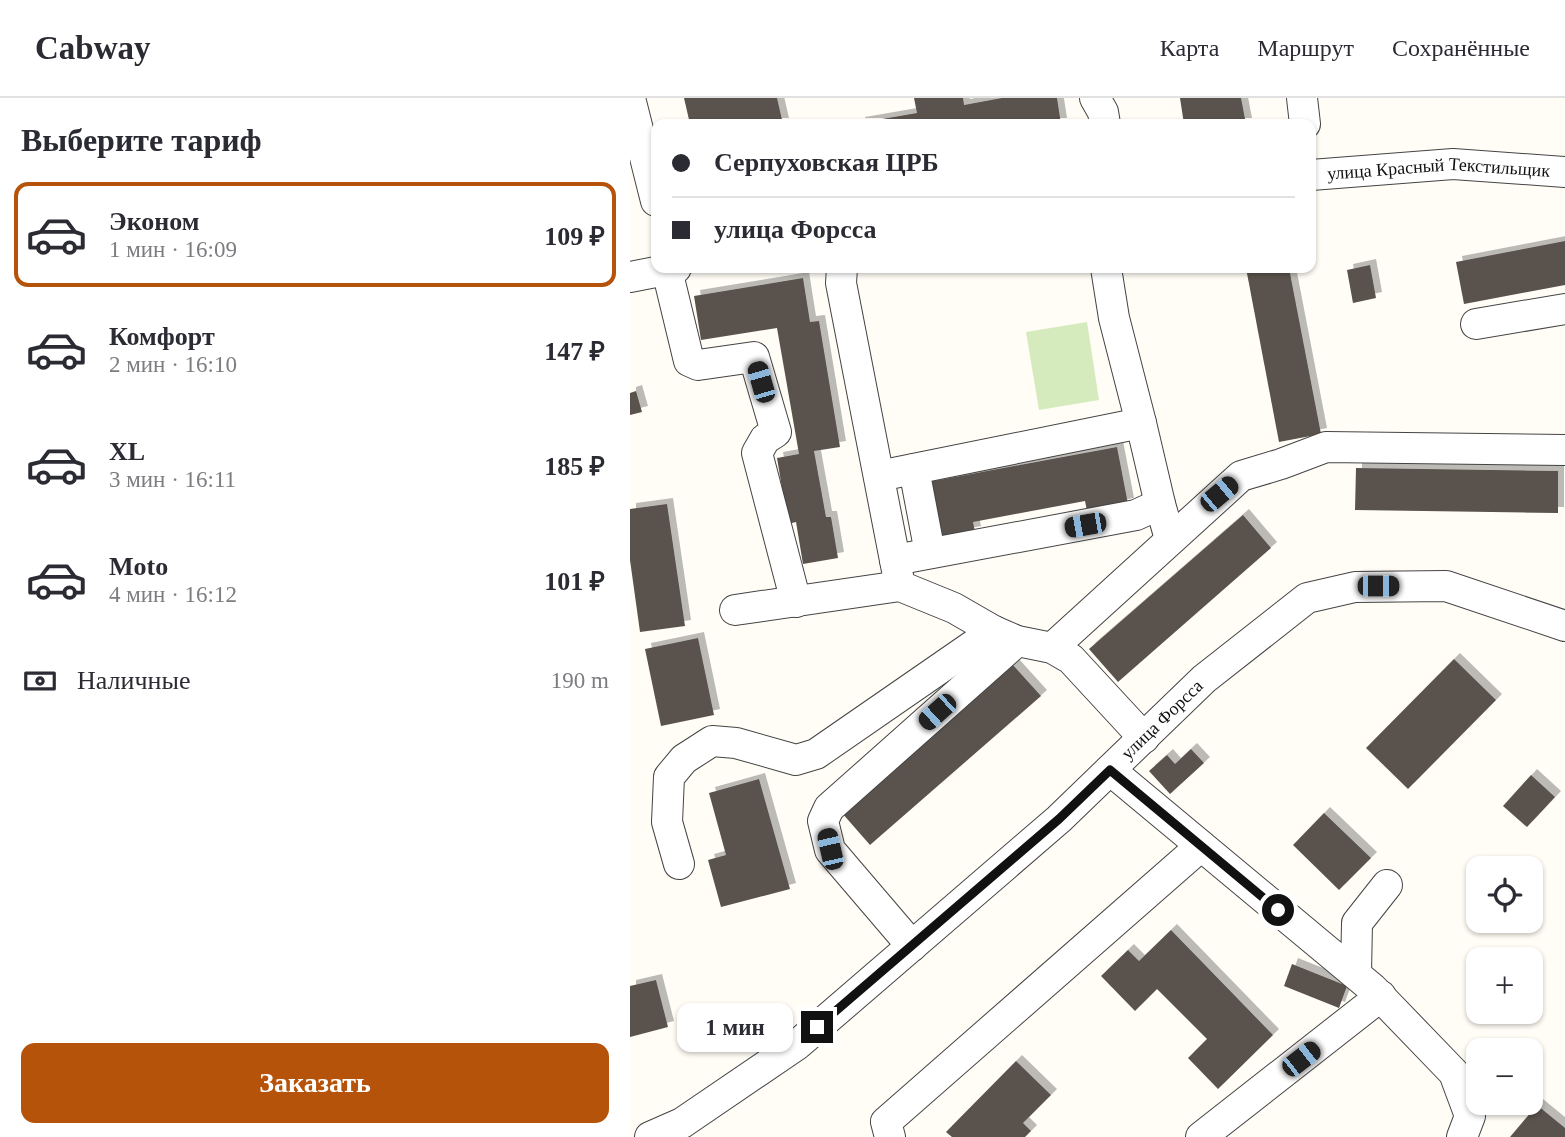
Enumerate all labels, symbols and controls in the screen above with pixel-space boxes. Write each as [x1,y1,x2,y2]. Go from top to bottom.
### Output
text: Cabway [35,30,151,66]
text: Карта [1160,35,1219,61]
text: Маршрут [1257,35,1354,61]
text: Сохранённые [1392,35,1530,61]
text: Выберите тариф [21,122,262,158]
text: Серпуховская ЦРБ [714,148,939,177]
street label: улица Красный Текстильщик [1326,154,1551,184]
icon: car [25,203,88,266]
text: Эконом [109,207,199,236]
text: улица Форсса [714,215,877,244]
text: 109 ₽ [544,222,605,251]
text: 1 мин · 16:09 [109,237,237,262]
icon: car [25,318,88,381]
text: Комфорт [109,322,215,351]
text: 147 ₽ [544,337,605,366]
text: 2 мин · 16:10 [109,352,237,377]
car [746,359,777,405]
icon: car [25,433,88,496]
text: XL [109,437,145,466]
text: 185 ₽ [544,452,605,481]
text: 3 мин · 16:11 [109,467,236,492]
car [1197,472,1242,516]
car [1063,511,1108,539]
icon: car [25,548,88,611]
text: Moto [109,552,168,581]
text: 101 ₽ [544,567,605,596]
car [1358,576,1400,597]
text: 4 мин · 16:12 [109,582,237,607]
icon: cash [21,662,59,700]
text: Наличные [77,666,190,695]
text: 190 m [551,668,609,693]
street label: улица Форсса [1117,676,1207,763]
car [915,690,960,734]
car [816,826,845,872]
map controls [1466,856,1543,1115]
button: locate [1466,856,1543,933]
route start [1262,894,1294,926]
button: + [1466,947,1543,1024]
callout: 1 мин [677,1002,792,1052]
route end [801,1011,833,1043]
text: 1 мин [705,1015,765,1040]
car [1278,1038,1325,1080]
button: − [1466,1038,1543,1115]
button: Заказать [21,1043,609,1123]

